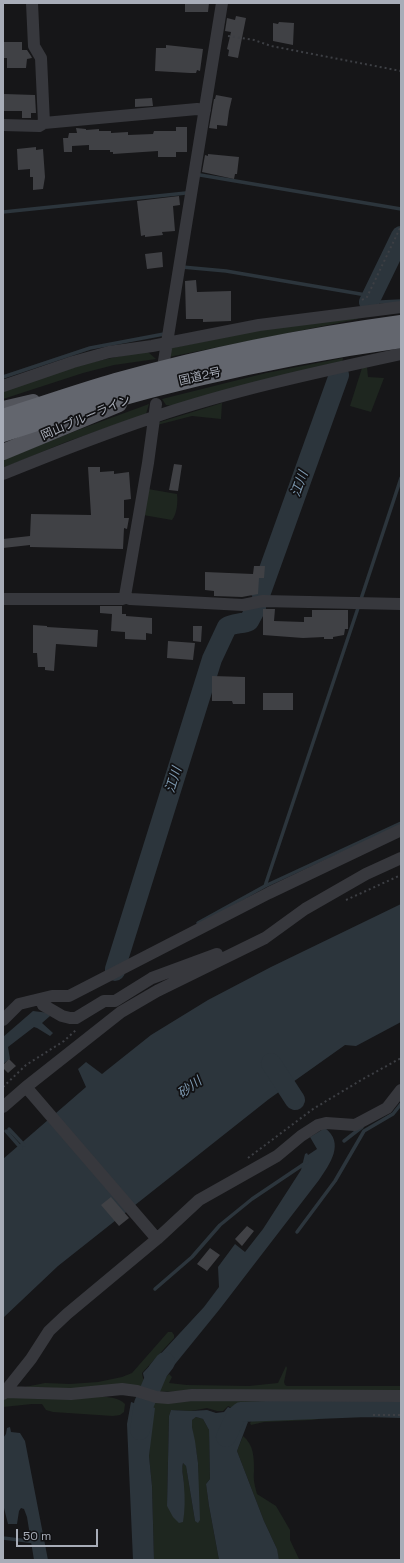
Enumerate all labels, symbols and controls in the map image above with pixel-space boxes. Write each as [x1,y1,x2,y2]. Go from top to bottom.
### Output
street label: 国道2号 [177,365,223,389]
street label: 岡山ブルーライン [39,393,133,443]
water label: 江川 [288,469,312,499]
water label: 江川 [163,765,185,795]
water label: 砂川 [175,1074,205,1102]
scale bar [18,1521,100,1547]
text: 50 m [23,1528,51,1544]

